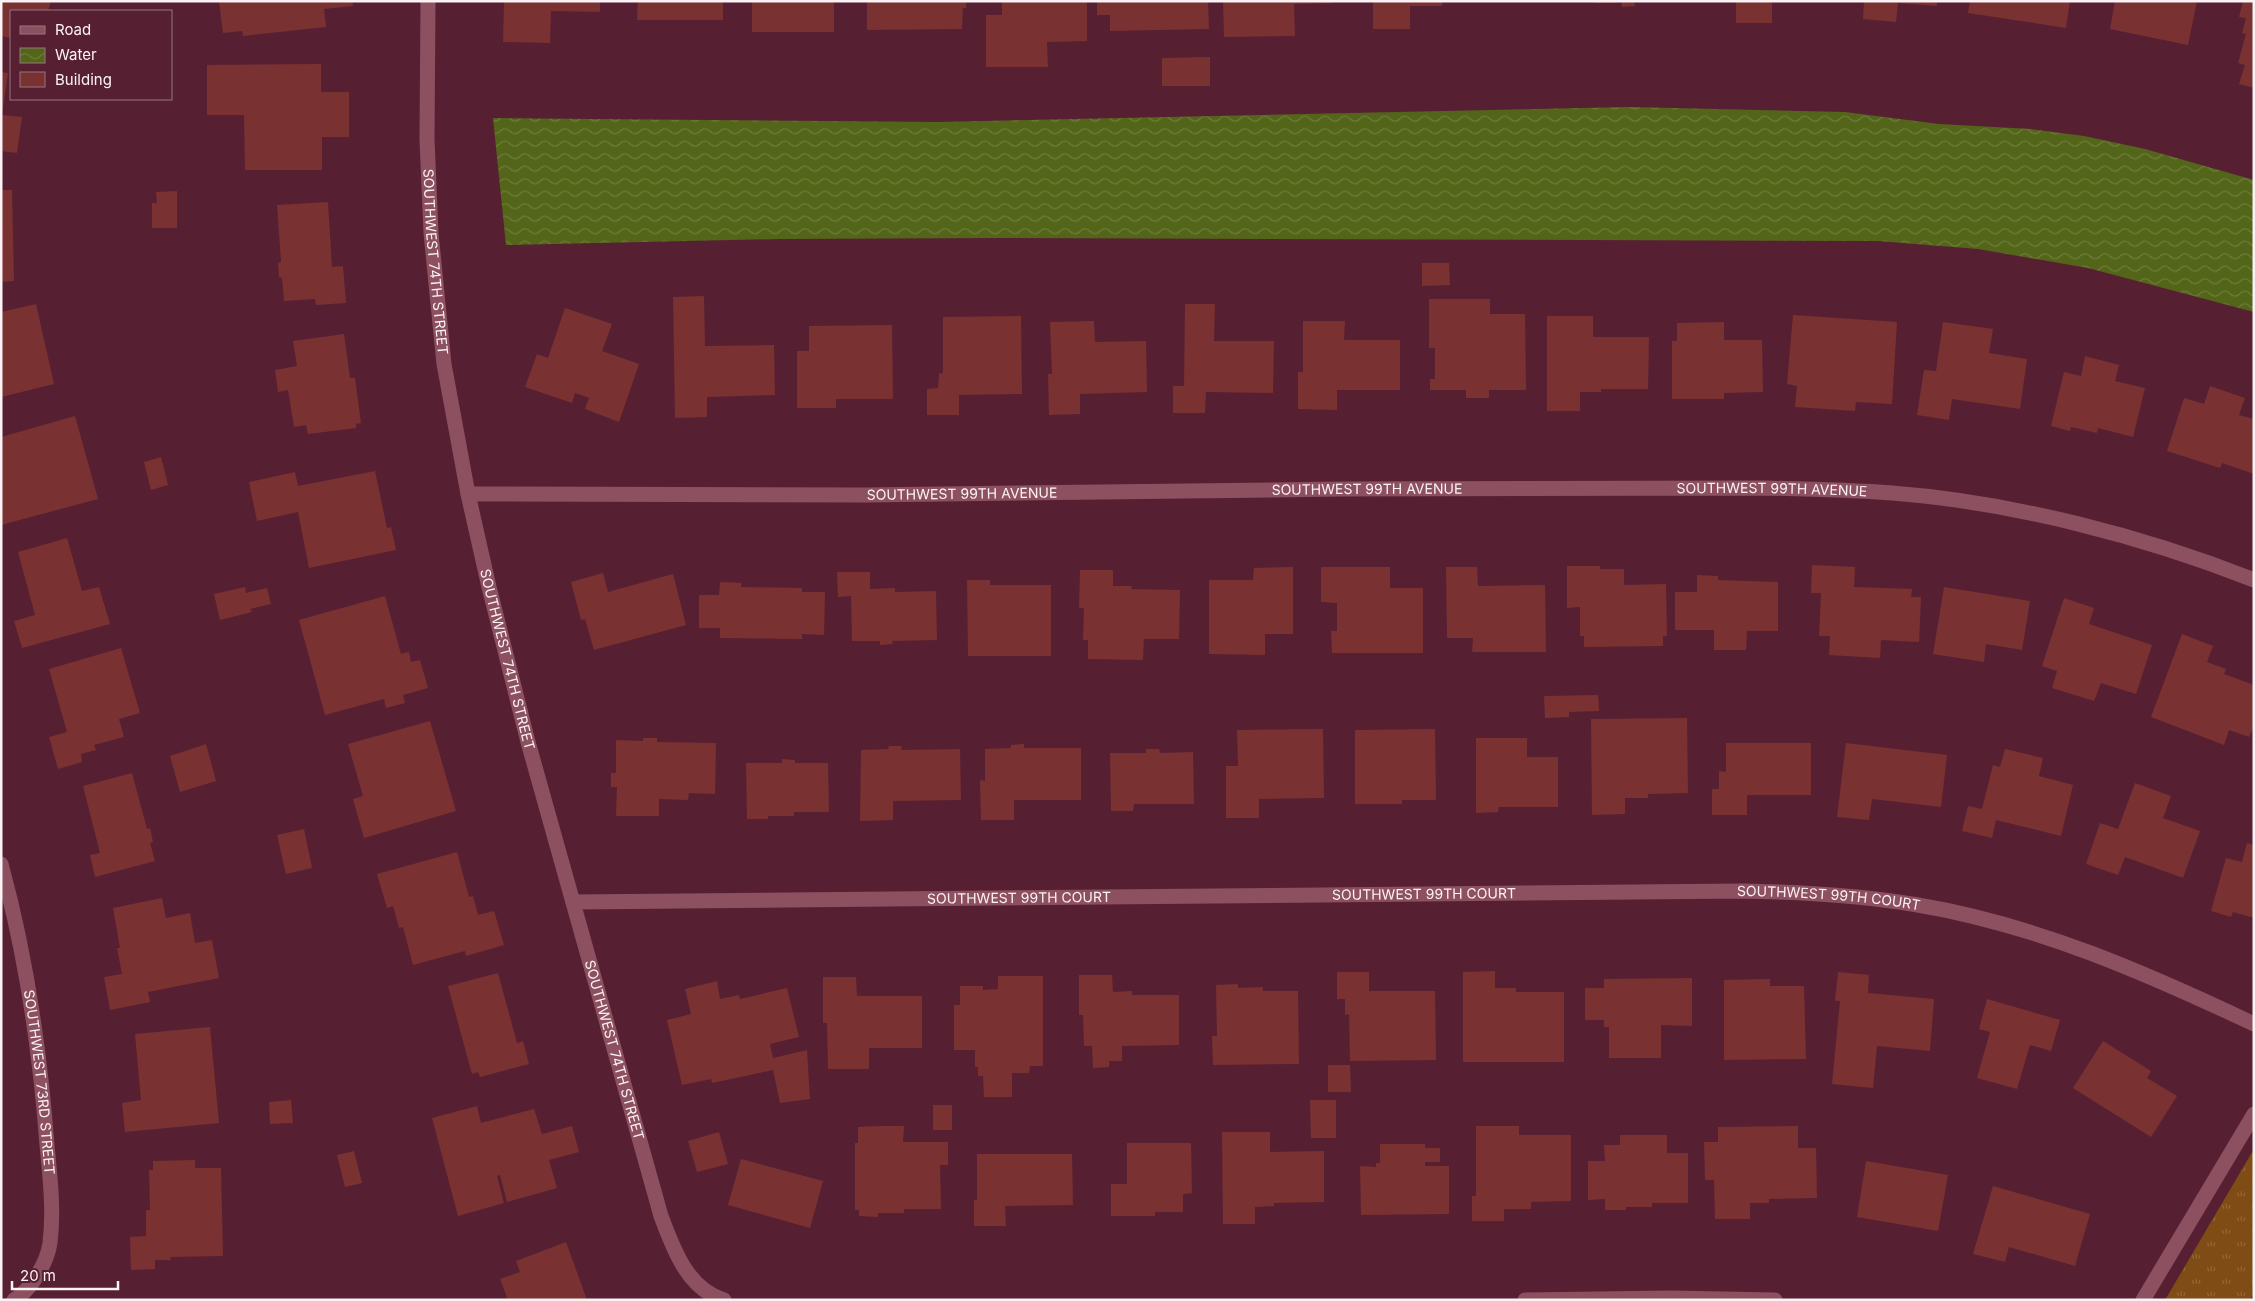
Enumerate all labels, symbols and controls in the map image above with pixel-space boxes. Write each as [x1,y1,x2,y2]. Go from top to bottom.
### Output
legend [10,10,172,100]
text: Road [55,20,91,39]
text: Water [55,45,97,64]
text: Building [55,70,112,89]
street label: SOUTHWEST 74TH STREET [420,168,452,355]
street label: SOUTHWEST 99TH AVENUE [1677,479,1868,499]
street label: SOUTHWEST 99TH AVENUE [1271,480,1462,498]
street label: SOUTHWEST 99TH AVENUE [867,484,1057,503]
street label: SOUTHWEST 74TH STREET [477,567,539,752]
street label: SOUTHWEST 99TH COURT [1737,882,1922,913]
street label: SOUTHWEST 99TH COURT [1332,884,1516,903]
street label: SOUTHWEST 99TH COURT [927,888,1111,907]
street label: SOUTHWEST 74TH STREET [582,958,648,1142]
street label: SOUTHWEST 73RD STREET [21,988,59,1175]
scale bar [12,1258,119,1290]
text: 20 m [20,1266,56,1285]

